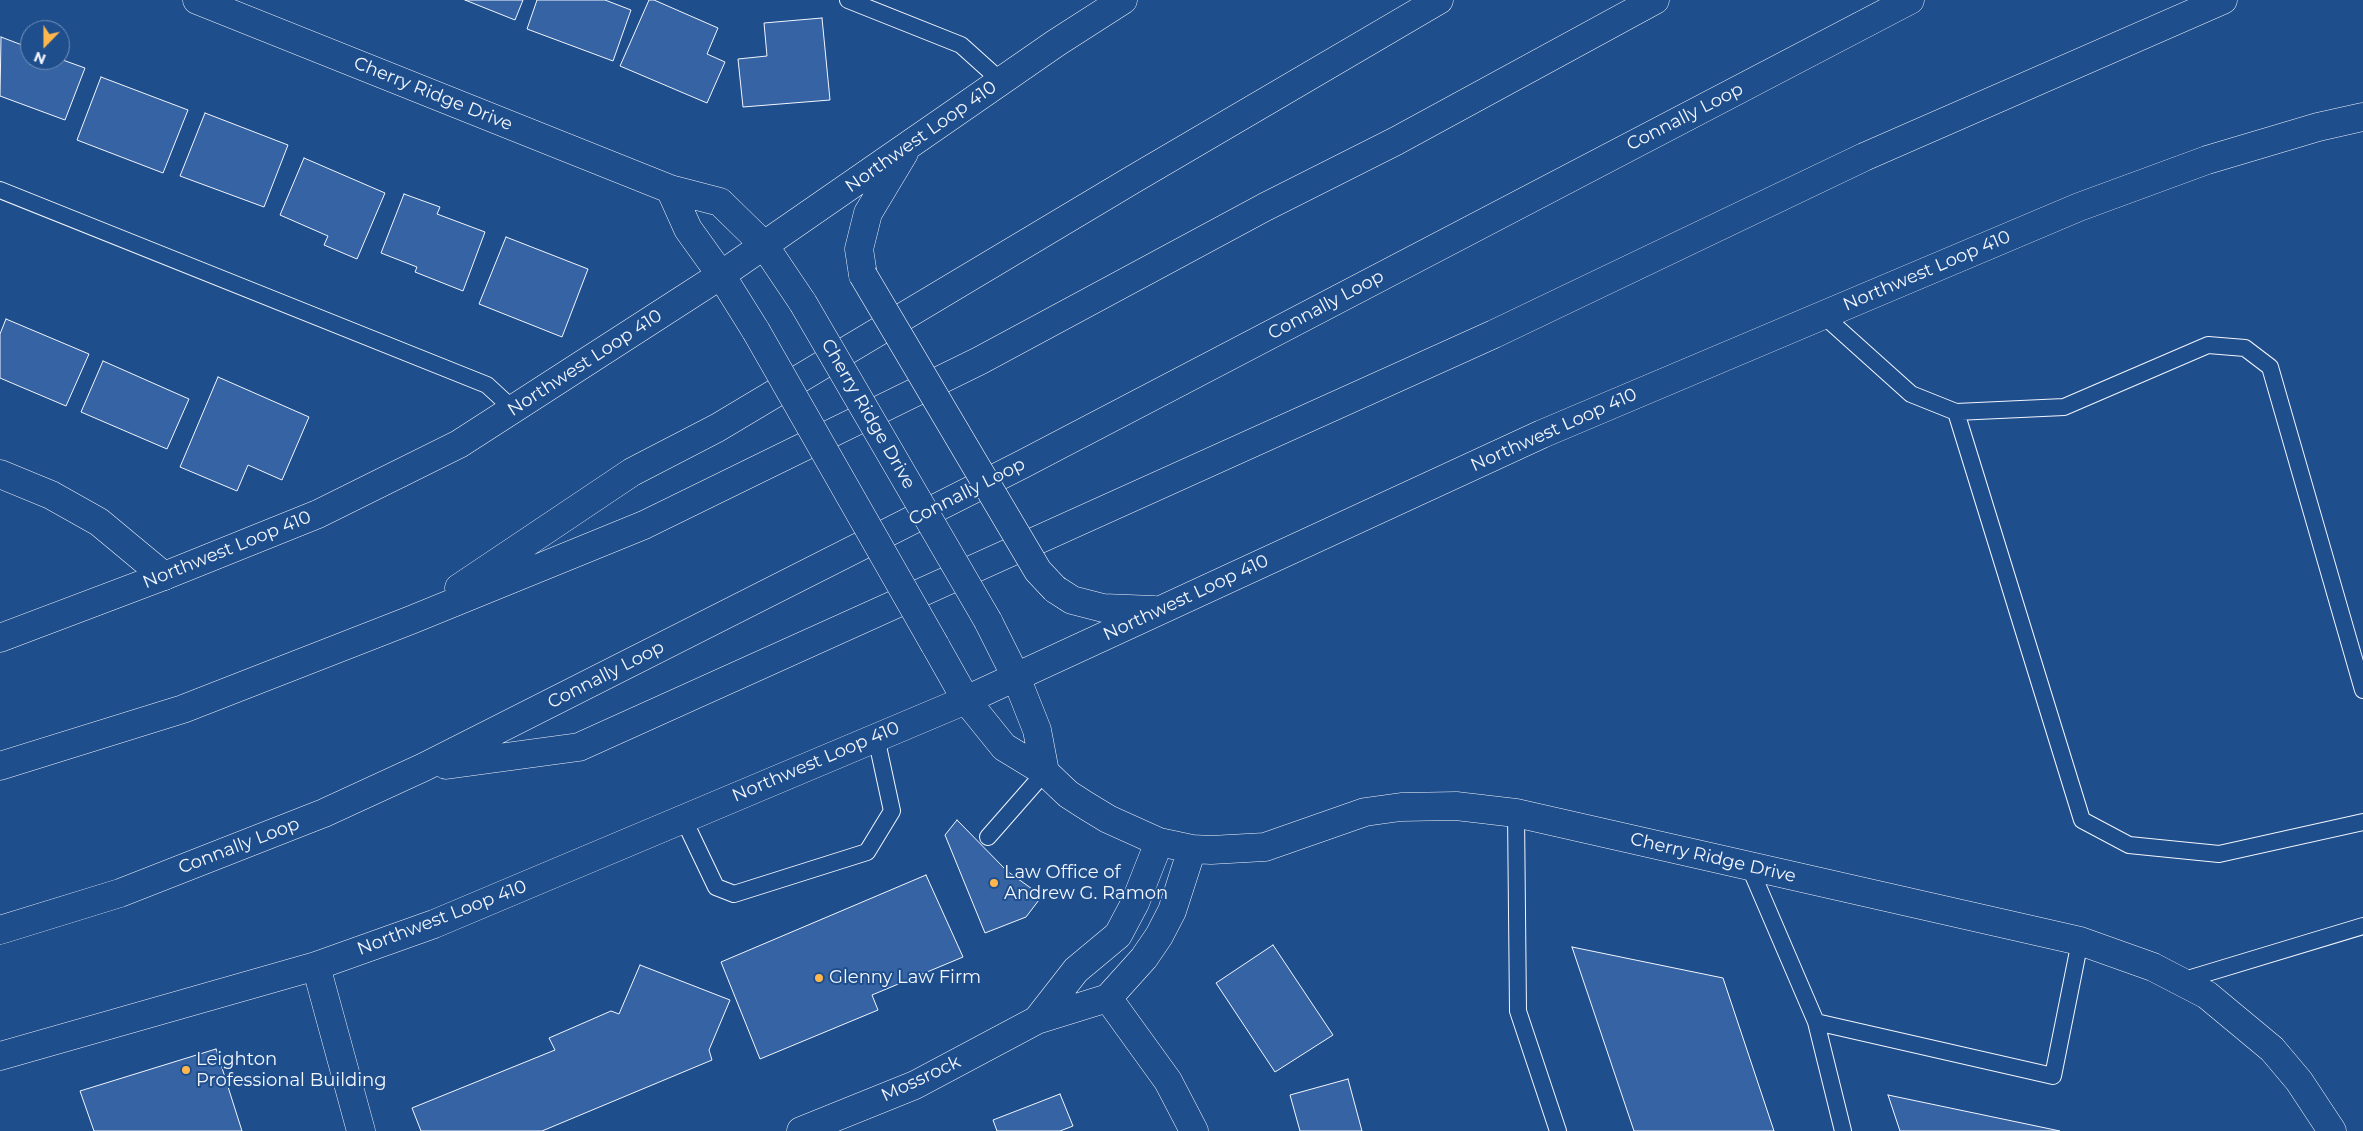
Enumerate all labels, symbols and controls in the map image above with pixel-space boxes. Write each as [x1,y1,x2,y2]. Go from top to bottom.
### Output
north arrow [20,20,70,70]
text: N [31,48,48,68]
street label: Cherry Ridge Drive [350,52,516,136]
street label: Northwest Loop 410 [841,77,1001,197]
street label: Connally Loop [1623,78,1747,156]
street label: Northwest Loop 410 [1840,226,2014,316]
street label: Connally Loop [1264,265,1388,345]
street label: Northwest Loop 410 [504,305,666,421]
street label: Cherry Ridge Drive [816,335,920,493]
street label: Northwest Loop 410 [1468,384,1640,476]
street label: Connally Loop [905,453,1029,531]
street label: Northwest Loop 410 [140,506,314,594]
street label: Northwest Loop 410 [1100,550,1272,646]
street label: Connally Loop [544,636,668,714]
street label: Northwest Loop 410 [729,717,903,807]
street label: Connally Loop [175,813,303,879]
street label: Cherry Ridge Drive [1628,828,1798,888]
place label: Law Office of Andrew G. Ramon [1004,862,1168,904]
street label: Northwest Loop 410 [354,876,530,960]
marker: Law Office of Andrew G. Ramon [988,877,1000,889]
place label: Glenny Law Firm [829,967,981,989]
marker: Glenny Law Firm [813,972,825,984]
place label: Leighton Professional Building [196,1049,387,1092]
street label: Mossrock [878,1051,964,1107]
marker: Leighton Professional Building [180,1064,192,1076]

